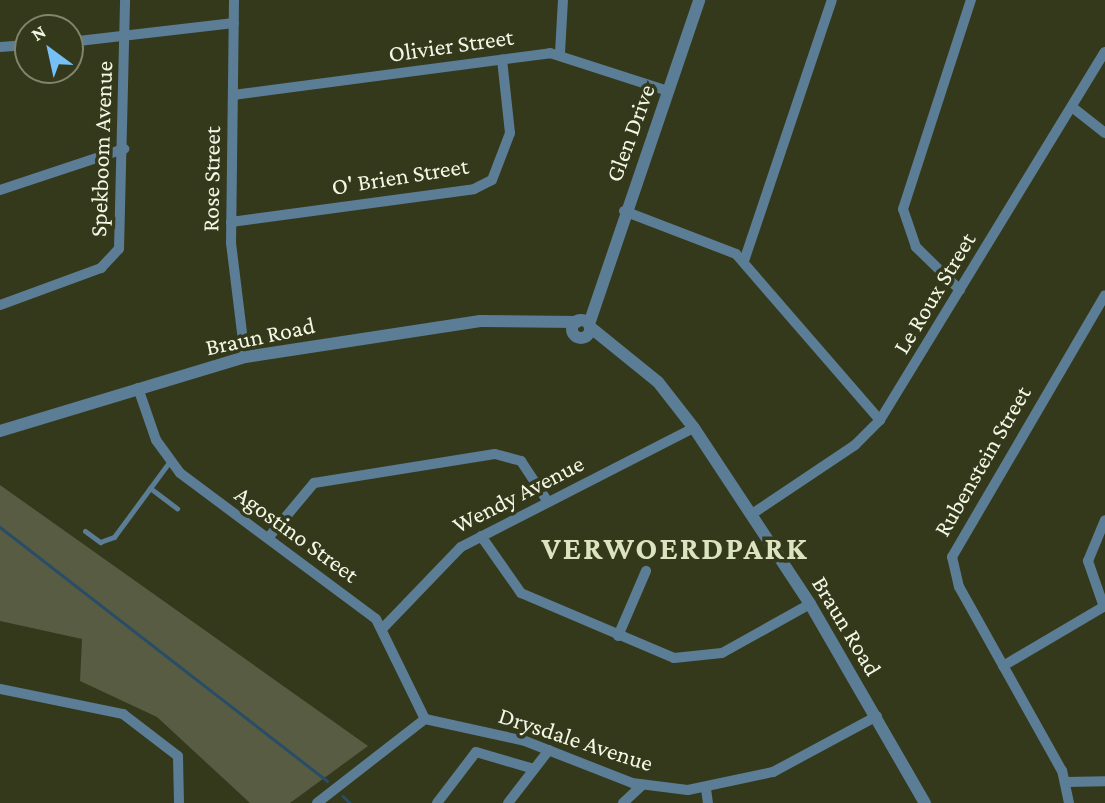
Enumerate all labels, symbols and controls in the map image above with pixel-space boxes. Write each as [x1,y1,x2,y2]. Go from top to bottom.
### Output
north arrow [14,14,84,84]
text: N [27,20,50,45]
street label: Olivier Street [387,22,515,68]
street label: Spekboom Avenue [84,60,118,238]
street label: Glen Drive [599,80,661,186]
street label: Rose Street [196,126,226,232]
street label: O' Brien Street [330,151,470,201]
street label: Le Roux Street [886,227,982,359]
street label: Braun Road [203,310,317,362]
street label: Rubenstein Street [927,381,1037,541]
street label: Wendy Avenue [448,449,588,539]
street label: Agostino Street [229,479,365,589]
district label: VERWOERDPARK [543,529,807,567]
street label: Braun Road [806,571,888,681]
street label: Drysdale Avenue [495,700,657,778]

